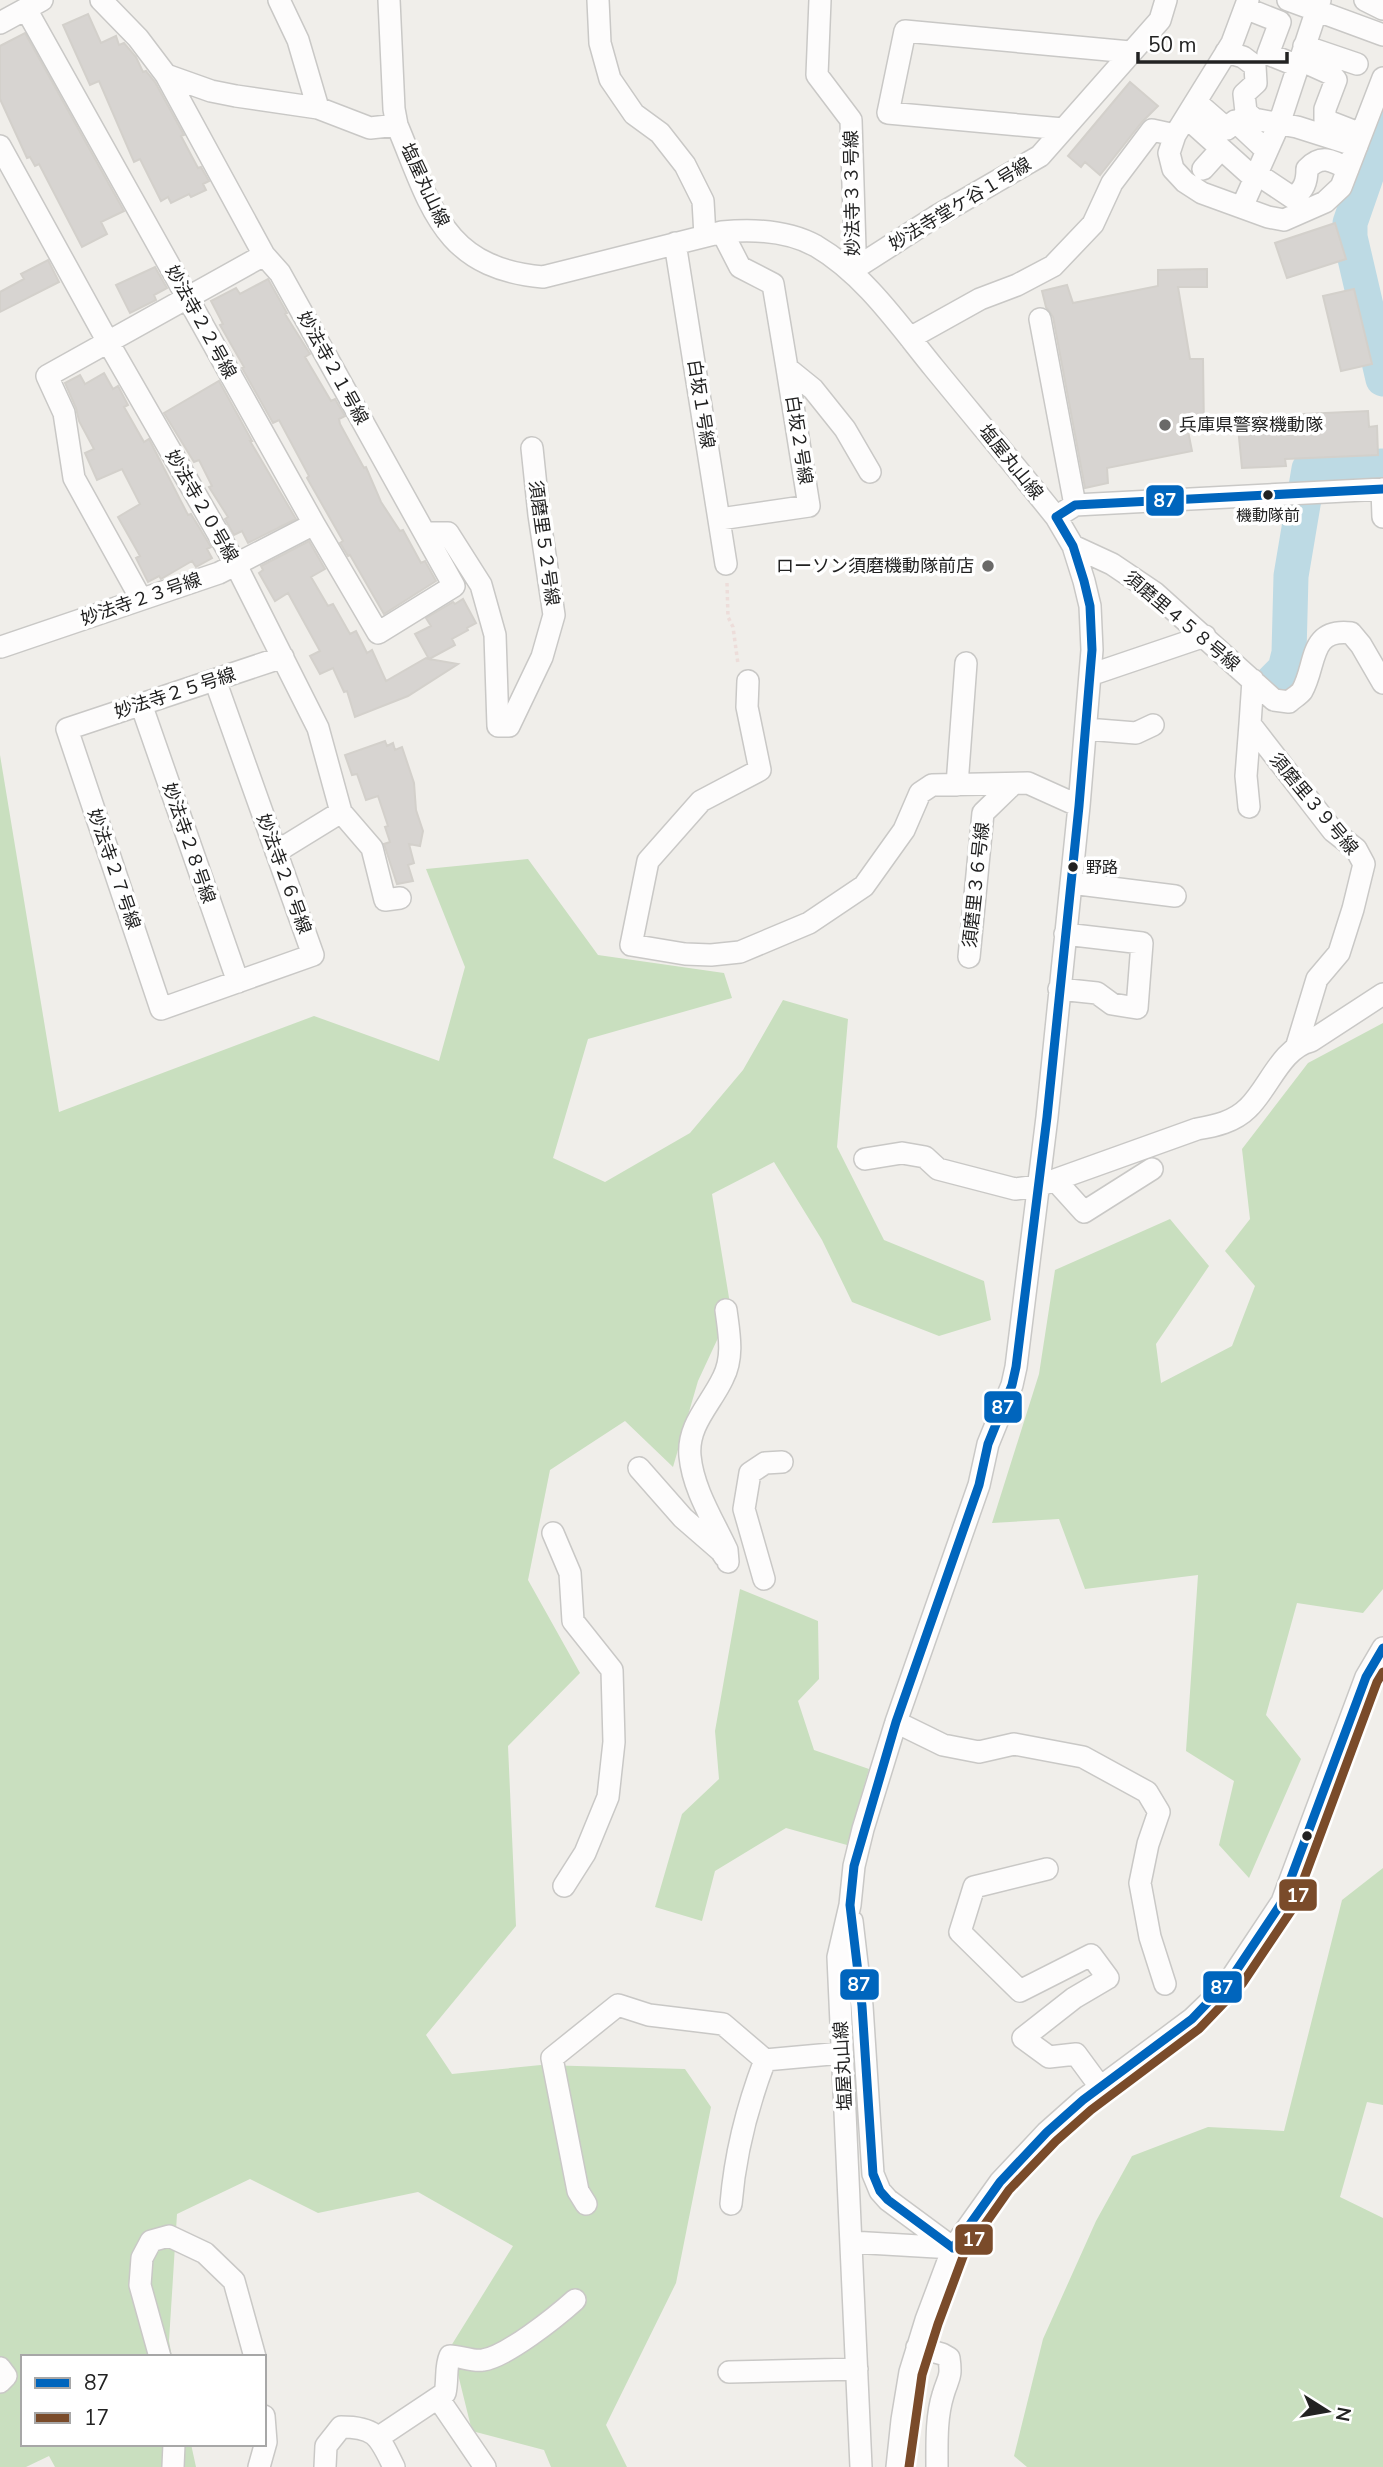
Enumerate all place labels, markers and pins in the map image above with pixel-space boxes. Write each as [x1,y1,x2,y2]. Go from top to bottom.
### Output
place label: 兵庫県警察機動隊 [1179,413,1323,437]
marker: 兵庫県警察機動隊 [1157,417,1173,433]
marker: 機動隊前 [1261,488,1275,502]
place label: 機動隊前 [1236,505,1300,527]
place label: ローソン須磨機動隊前店 [776,554,974,578]
marker: ローソン須磨機動隊前店 [980,558,996,574]
place label: 野路 [1086,857,1118,879]
marker: 野路 [1066,860,1080,874]
unlabelled marker [1300,1829,1314,1843]

